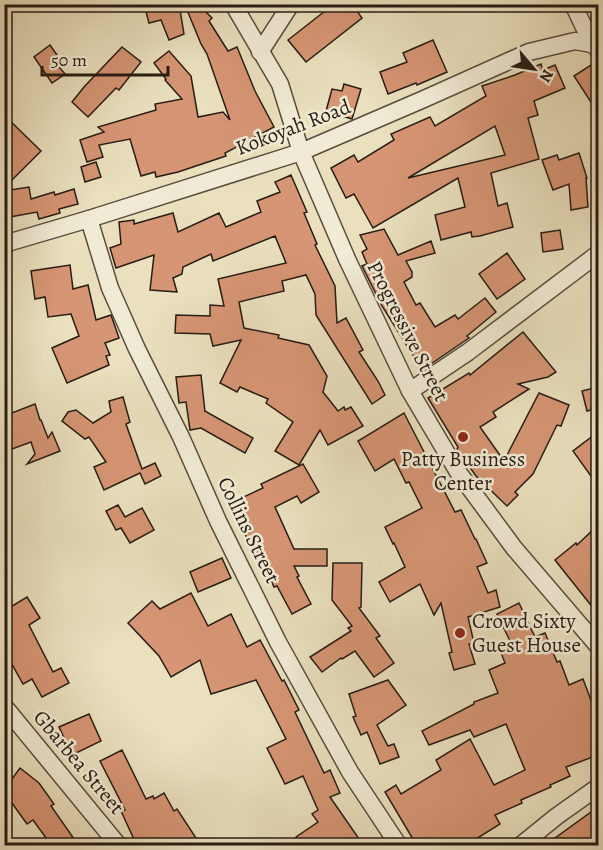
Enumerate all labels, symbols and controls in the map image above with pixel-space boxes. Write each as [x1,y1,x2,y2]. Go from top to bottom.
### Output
scale bar [42,39,168,77]
north arrow [504,39,564,99]
text: 50 m [51,48,87,72]
text: N [534,65,559,87]
street label: Kokoyah Road [231,92,355,162]
street label: Progressive Street [360,256,456,406]
marker: Patty Business Center [456,430,470,444]
place label: Patty Business Center [401,445,525,497]
street label: Collins Street [211,472,287,588]
place label: Crowd Sixty Guest House [472,607,581,659]
marker: Crowd Sixty Guest House [453,626,467,640]
street label: Gbarbea Street [27,704,131,820]

